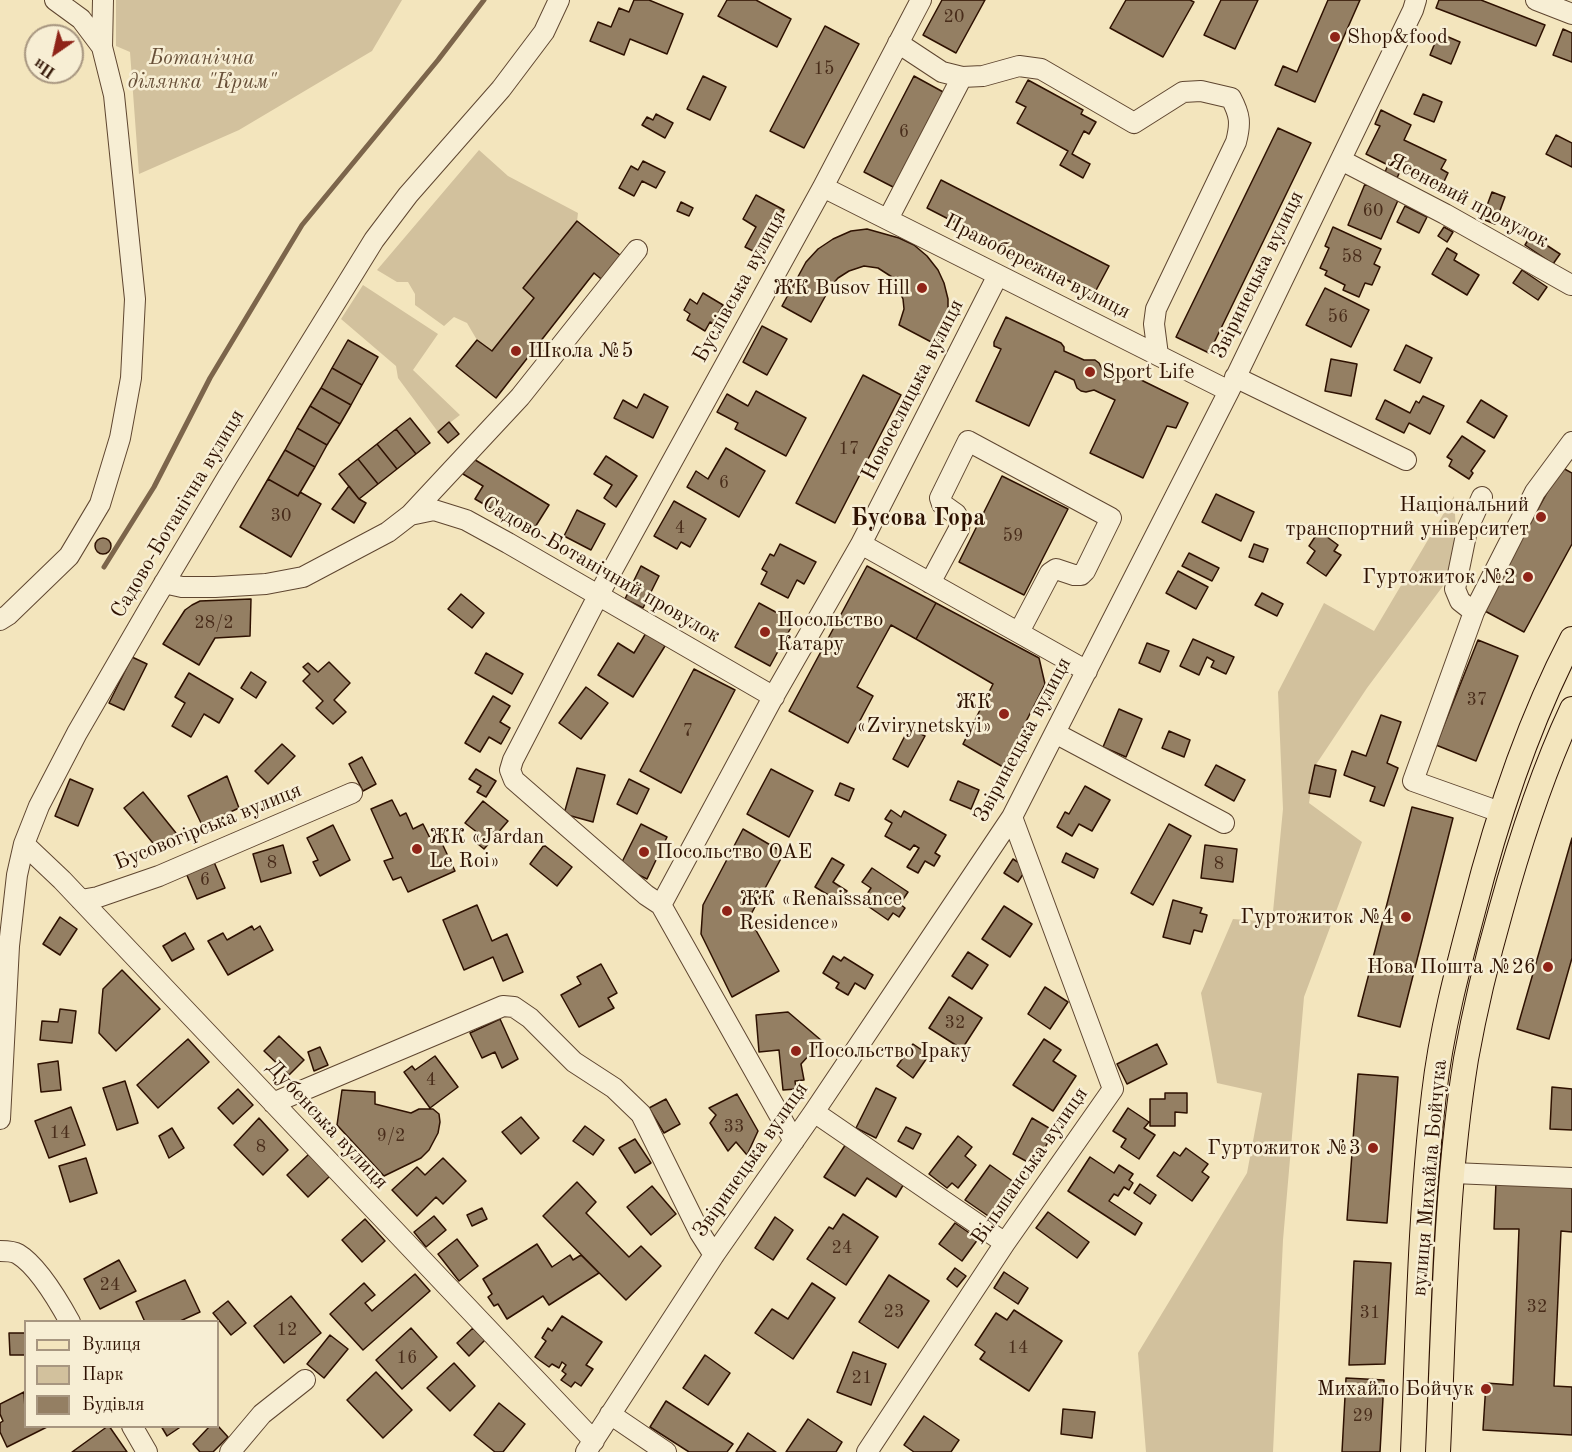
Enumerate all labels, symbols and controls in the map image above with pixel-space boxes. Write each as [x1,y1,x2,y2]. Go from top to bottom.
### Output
house number: 20 [944,6,964,28]
north arrow [24,24,84,84]
place label: Shop&food [1347,24,1448,50]
marker: Shop&food [1328,30,1342,44]
park label: Ботанічна ділянка "Крим" [127,45,277,95]
text: Пн [31,54,59,80]
house number: 15 [814,58,834,80]
house number: 6 [899,121,909,143]
street label: Ясеневий провулок [1383,148,1553,254]
street label: Звіринецька вулиця [1206,187,1310,363]
house number: 60 [1363,200,1383,222]
street label: Буслівська вулиця [688,207,792,367]
street label: Правобережна вулиця [939,209,1135,325]
house number: 58 [1342,246,1362,268]
place label: ЖК Busov Hill [773,275,910,301]
marker: ЖК Busov Hill [915,281,929,295]
street label: Новоселицька вулиця [856,295,970,485]
house number: 56 [1328,306,1348,328]
place label: Школа №5 [528,338,634,364]
marker: Школа №5 [509,344,523,358]
place label: Sport Life [1102,359,1194,385]
marker: Sport Life [1083,365,1097,379]
street label: Садово-Ботанічна вулиця [106,405,250,623]
house number: 17 [839,438,859,460]
house number: 6 [719,472,729,494]
street label: Садово-Ботанічний провулок [477,491,725,649]
place label: Національний транспортний університет [1286,492,1529,542]
house number: 30 [271,505,291,527]
district label: Бусова Гора [851,505,985,533]
marker: Національний транспортний університет [1534,510,1548,524]
house number: 4 [675,517,685,539]
house number: 59 [1003,525,1023,547]
place label: Гуртожиток №2 [1362,564,1516,590]
marker: Гуртожиток №2 [1521,570,1535,584]
place label: Посольство Катару [777,607,883,657]
house number: 28/2 [194,612,234,634]
marker: Посольство Катару [758,625,772,639]
street label: Звіринецька вулиця [969,653,1077,827]
place label: ЖК «Zvirynetskyi» [856,689,992,739]
house number: 37 [1467,689,1487,711]
marker: ЖК «Zvirynetskyi» [997,707,1011,721]
house number: 7 [683,720,693,742]
street label: Бусовогірська вулиця [111,778,305,876]
place label: ЖК «Jardan Le Roi» [429,824,544,874]
place label: Посольство ОАЕ [656,839,812,865]
marker: ЖК «Jardan Le Roi» [410,842,424,856]
marker: Посольство ОАЕ [637,845,651,859]
house number: 8 [267,852,277,874]
house number: 8 [1214,853,1224,875]
house number: 6 [200,869,210,891]
place label: ЖК «Renaissance Residence» [739,886,902,936]
marker: ЖК «Renaissance Residence» [720,904,734,918]
place label: Гуртожиток №4 [1240,904,1394,930]
marker: Гуртожиток №4 [1399,910,1413,924]
place label: Нова Пошта №26 [1367,954,1536,980]
marker: Нова Пошта №26 [1541,960,1555,974]
house number: 32 [945,1012,965,1034]
place label: Посольство Іраку [808,1038,972,1064]
marker: Посольство Іраку [789,1044,803,1058]
street label: Дубенська вулиця [261,1055,393,1195]
street label: вулиця Михайла Бойчука [1407,1059,1453,1297]
house number: 4 [426,1069,436,1091]
street label: Звіринецька вулиця [688,1078,814,1242]
street label: Вільшанська вулиця [966,1082,1094,1250]
house number: 33 [724,1116,744,1138]
house number: 14 [50,1122,70,1144]
house number: 9/2 [377,1125,405,1147]
place label: Гуртожиток №3 [1207,1135,1361,1161]
house number: 8 [256,1136,266,1158]
marker: Гуртожиток №3 [1366,1141,1380,1155]
house number: 24 [832,1237,852,1259]
house number: 24 [100,1274,120,1296]
house number: 32 [1527,1296,1547,1318]
house number: 23 [884,1301,904,1323]
house number: 31 [1360,1302,1380,1324]
house number: 12 [277,1319,297,1341]
legend [24,1320,219,1428]
text: Вулиця [82,1336,141,1354]
house number: 14 [1008,1337,1028,1359]
house number: 16 [397,1347,417,1369]
text: Парк [82,1366,123,1384]
house number: 21 [852,1367,872,1389]
place label: Михайло Бойчук [1317,1376,1474,1402]
marker: Михайло Бойчук [1479,1382,1493,1396]
text: Будівля [82,1396,144,1414]
house number: 29 [1353,1405,1373,1427]

